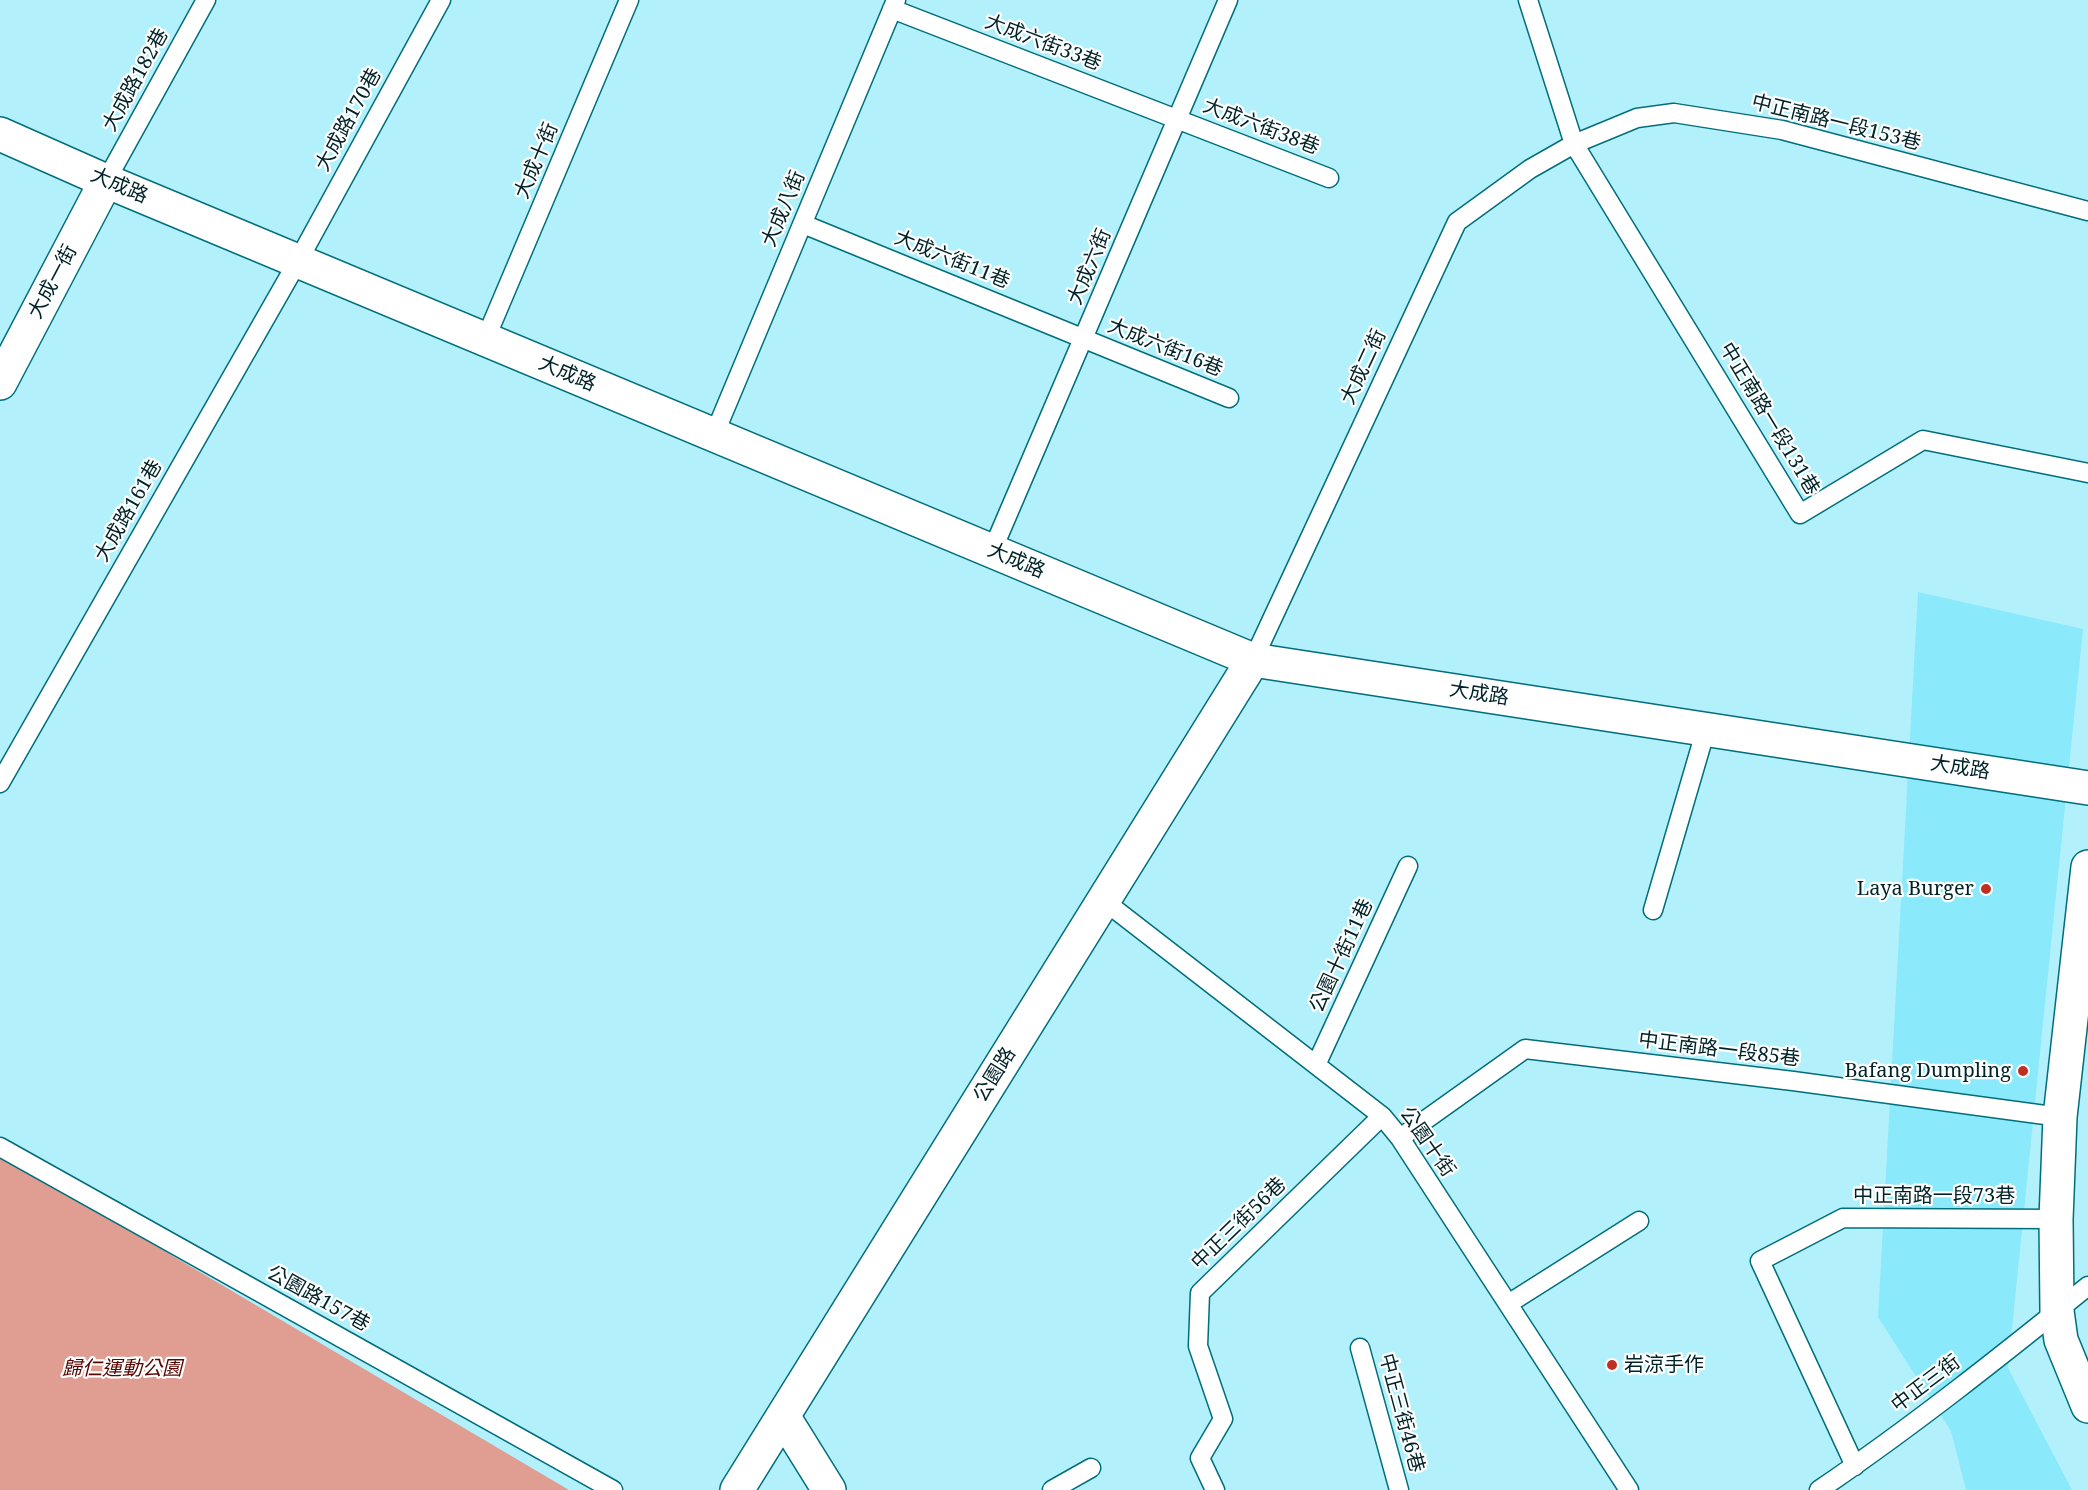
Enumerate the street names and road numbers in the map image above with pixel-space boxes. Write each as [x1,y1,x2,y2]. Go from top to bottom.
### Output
street label: 大成六街33巷 [982,10,1104,76]
street label: 大成路182巷 [98,25,174,135]
street label: 大成路170巷 [311,65,387,175]
street label: 中正南路一段153巷 [1749,90,1923,156]
street label: 大成六街38巷 [1200,94,1322,160]
street label: 大成十街 [510,119,564,203]
street label: 大成路 [87,163,151,209]
street label: 大成八街 [757,167,811,251]
street label: 大成六街 [1063,225,1117,309]
street label: 大成六街11巷 [891,226,1013,294]
street label: 大成一街 [24,241,82,323]
street label: 大成六街16巷 [1104,314,1226,382]
street label: 大成二街 [1336,326,1392,408]
street label: 中正南路一段131巷 [1714,338,1824,500]
street label: 大成路 [535,351,599,397]
street label: 大成路161巷 [90,456,168,566]
street label: 大成路 [984,538,1048,584]
street label: 大成路 [1447,677,1511,711]
street label: 大成路 [1928,751,1992,785]
street label: 公園十街11巷 [1305,895,1379,1017]
street label: 中正南路一段85巷 [1637,1028,1801,1072]
street label: 公園路 [969,1043,1021,1107]
street label: 公園十街 [1394,1102,1460,1182]
street label: 中正三街56巷 [1187,1173,1291,1275]
street label: 中正南路一段73巷 [1853,1184,2015,1208]
street label: 公園路157巷 [263,1261,373,1337]
street label: 中正三街 [1887,1350,1965,1418]
street label: 中正三街46巷 [1374,1351,1428,1475]

